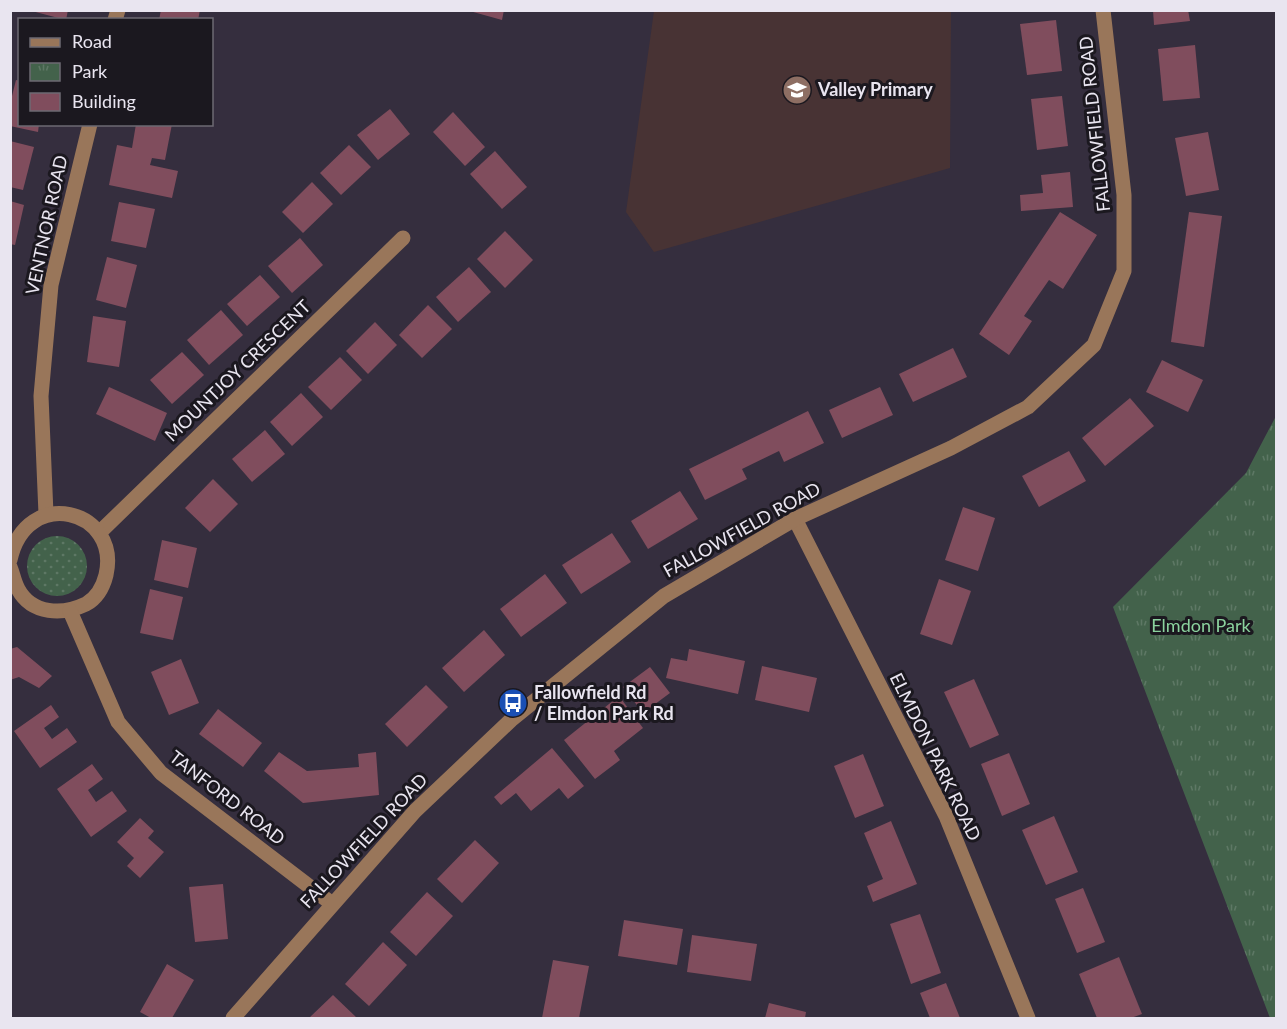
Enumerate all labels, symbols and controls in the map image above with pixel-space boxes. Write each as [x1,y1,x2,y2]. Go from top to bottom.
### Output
legend [18,18,213,126]
text: Road [72,30,112,52]
street label: FALLOWFIELD ROAD [1074,35,1114,213]
text: Park [72,60,108,82]
school or university icon: Valley Primary [781,74,813,106]
place label: Valley Primary [817,78,933,100]
text: Building [72,90,136,112]
street label: VENTNOR ROAD [20,153,72,297]
street label: MOUNTJOY CRESCENT [160,295,315,446]
street label: FALLOWFIELD ROAD [659,477,824,581]
park label: Elmdon Park [1151,614,1252,636]
street label: ELMDON PARK ROAD [886,669,986,844]
place label: Fallowfield Rd / Elmdon Park Rd [534,681,674,724]
bus stop icon: Fallowfield Rd / Elmdon Park Rd [497,687,529,719]
street label: TANFORD ROAD [166,745,290,849]
street label: FALLOWFIELD ROAD [295,768,431,912]

